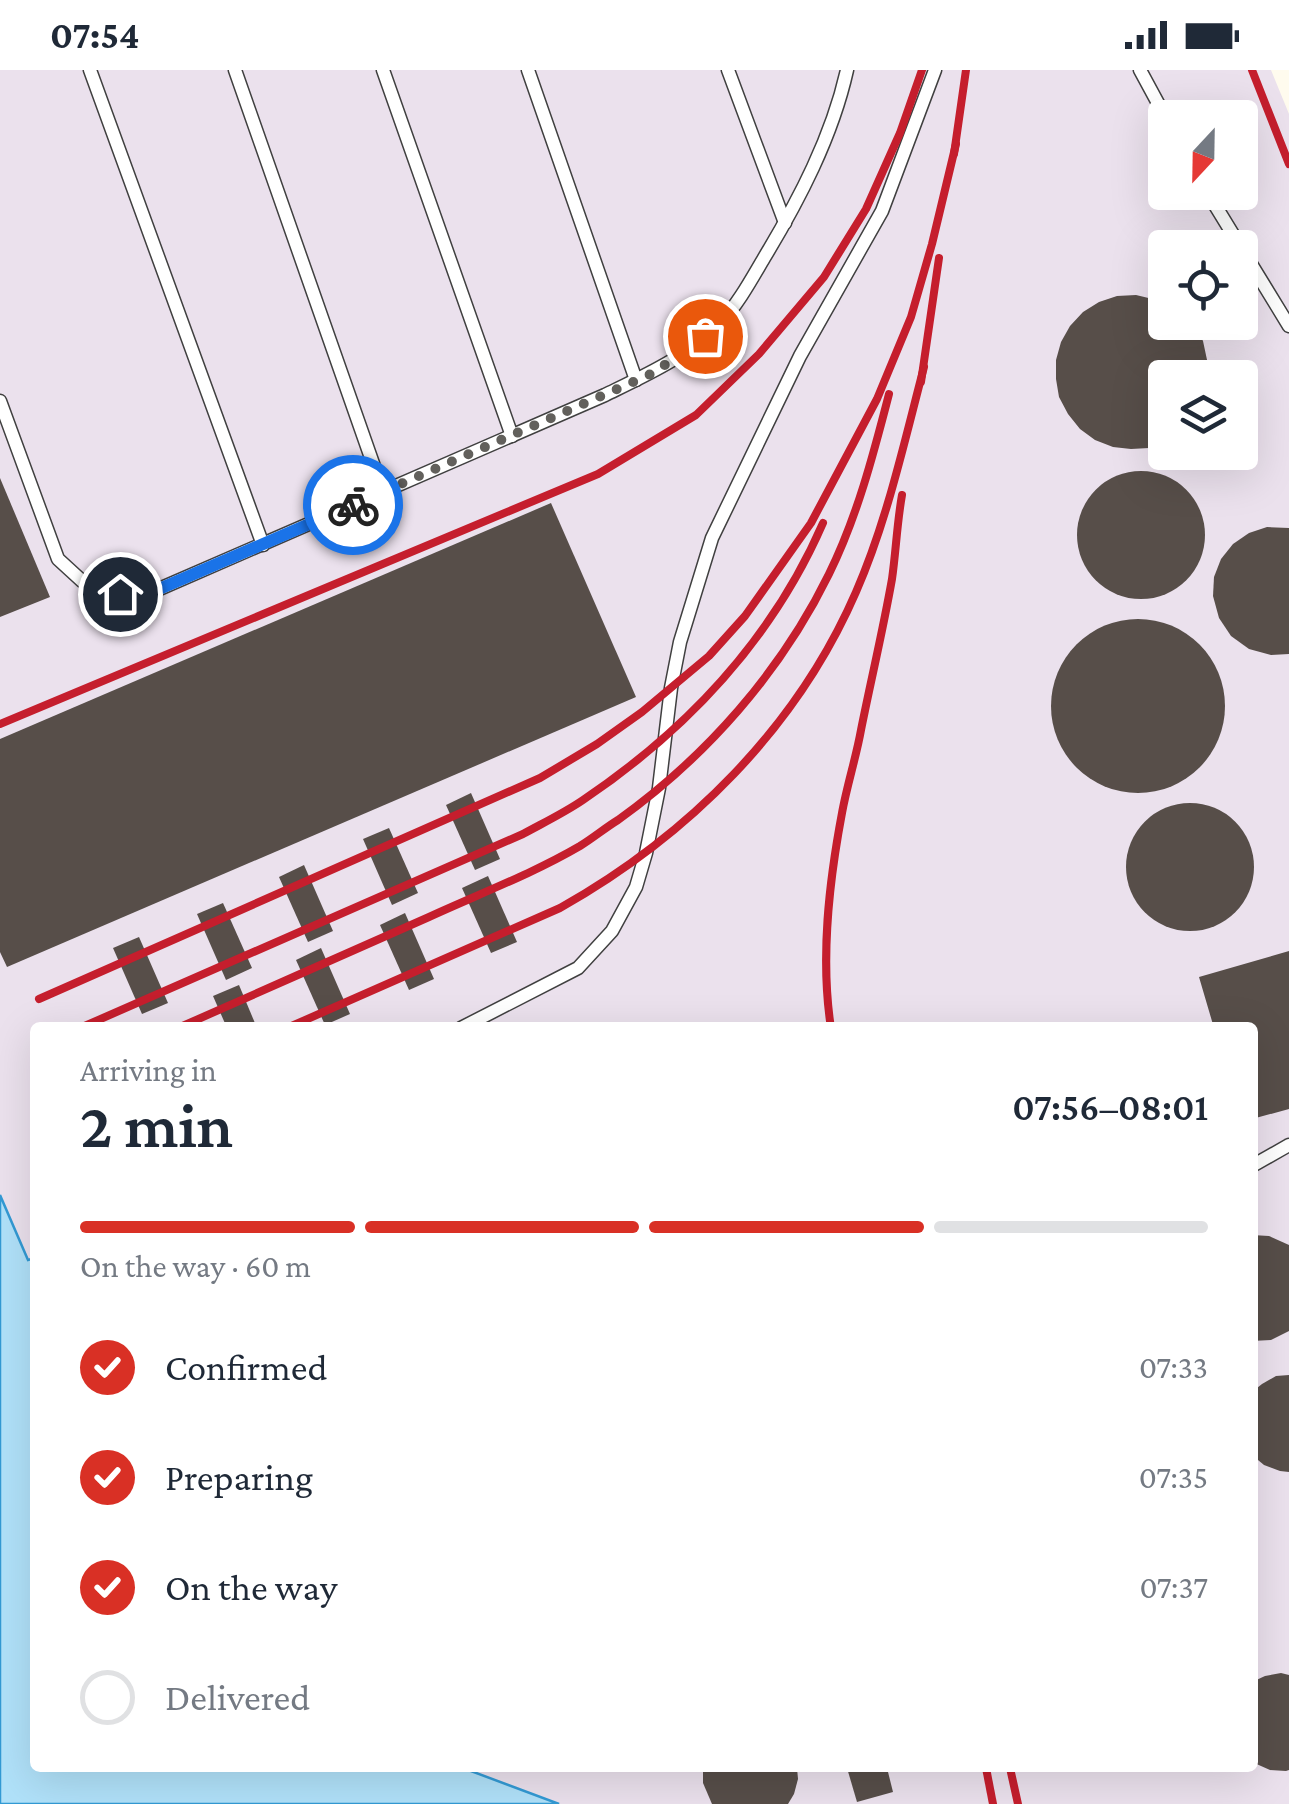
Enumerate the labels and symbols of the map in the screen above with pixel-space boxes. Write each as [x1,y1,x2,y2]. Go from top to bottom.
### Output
north arrow [1148,100,1258,210]
pin [663,294,748,379]
courier [303,455,403,555]
pin [78,552,163,637]

